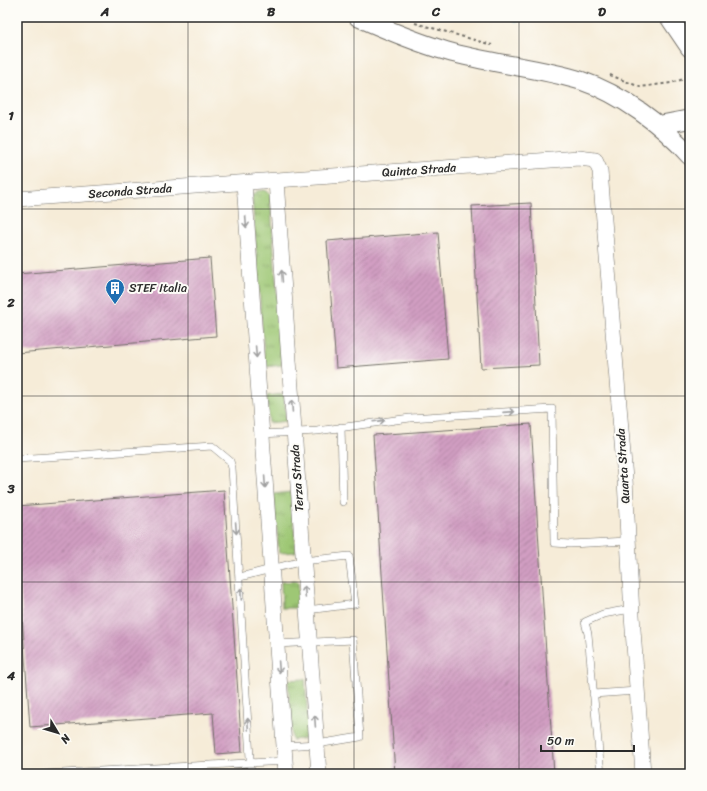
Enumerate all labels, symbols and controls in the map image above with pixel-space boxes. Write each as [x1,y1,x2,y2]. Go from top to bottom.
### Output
text: A [100,0,109,23]
text: B [267,0,276,23]
text: C [431,0,441,23]
text: D [598,0,606,23]
text: 1 [8,104,14,127]
street label: Quinta Strada [381,156,458,184]
street label: Seconda Strada [87,177,174,205]
one-way arrow [243,215,250,228]
one-way arrow [279,270,286,283]
building icon: STEF Italia [104,277,126,305]
place label: STEF Italia [129,277,187,299]
text: 2 [6,291,15,314]
one-way arrow [252,345,259,358]
one-way arrow [288,400,295,413]
one-way arrow [502,408,515,415]
one-way arrow [373,418,386,425]
street label: Quarta Strada [609,427,637,504]
street label: Terza Strada [284,444,310,512]
one-way arrow [261,475,268,488]
text: 3 [6,477,15,500]
one-way arrow [233,521,240,534]
one-way arrow [302,585,309,598]
one-way arrow [237,588,244,601]
one-way arrow [275,660,282,673]
text: 4 [6,664,16,687]
north arrow [38,713,78,753]
one-way arrow [312,715,319,728]
one-way arrow [244,718,251,731]
scale bar [541,727,634,753]
text: N [55,729,76,748]
text: 50 m [547,730,574,752]

